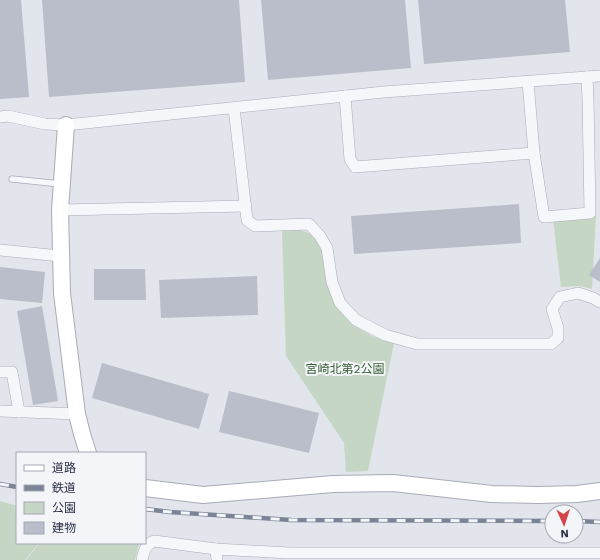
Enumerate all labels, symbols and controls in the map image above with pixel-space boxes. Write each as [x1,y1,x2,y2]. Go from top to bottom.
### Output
park label: 宮崎北第2公園 [306,362,385,376]
legend [16,452,146,544]
text: 道路 [52,461,76,475]
text: 鉄道 [52,481,76,495]
text: 公園 [52,501,76,515]
north arrow [544,504,584,544]
text: 建物 [52,521,76,535]
text: N [560,527,569,540]

